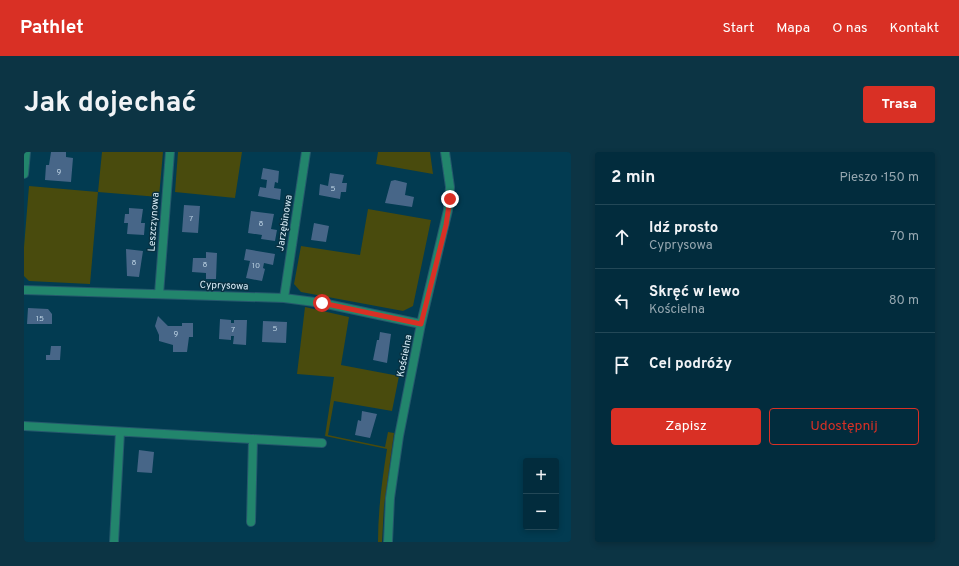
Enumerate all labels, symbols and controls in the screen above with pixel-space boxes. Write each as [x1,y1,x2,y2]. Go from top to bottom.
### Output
text: Pathlet [20,16,84,40]
text: Start [722,20,754,37]
text: Mapa [776,20,810,37]
text: O nas [832,20,868,37]
text: Kontakt [890,20,939,37]
text: Jak dojechać [24,86,197,122]
button: Trasa [863,86,935,123]
house number: 9 [57,167,62,177]
text: 2 min [611,167,655,189]
text: Pieszo · 150 m [840,170,919,186]
house number: 5 [331,184,336,194]
route end [441,190,459,208]
street label: Leszczynowa [145,192,163,252]
street label: Jarzębinowa [274,194,296,252]
house number: 7 [189,214,193,224]
house number: 8 [259,219,264,229]
text: Idź prosto [649,219,718,238]
icon: ahead [611,226,633,248]
text: 70 m [890,229,919,245]
text: Cyprysowa [649,238,712,254]
house number: 8 [132,258,137,268]
house number: 8 [203,260,208,270]
house number: 10 [252,261,260,271]
street label: Cyprysowa [199,279,249,293]
text: Skręć w lewo [649,283,740,302]
icon: left [611,290,633,312]
text: 80 m [889,293,919,309]
route start [313,294,331,312]
text: Kościelna [649,302,705,318]
house number: 15 [36,314,44,324]
house number: 5 [273,324,278,334]
house number: 7 [231,325,235,335]
house number: 9 [174,329,179,339]
street label: Kościelna [395,334,415,378]
icon: arrive [611,354,633,376]
text: Cel podróży [649,355,732,374]
button: Zapisz [611,408,761,445]
button: Udostępnij [769,408,919,445]
map controls [523,458,559,530]
button: + [523,458,559,494]
button: − [523,494,559,530]

